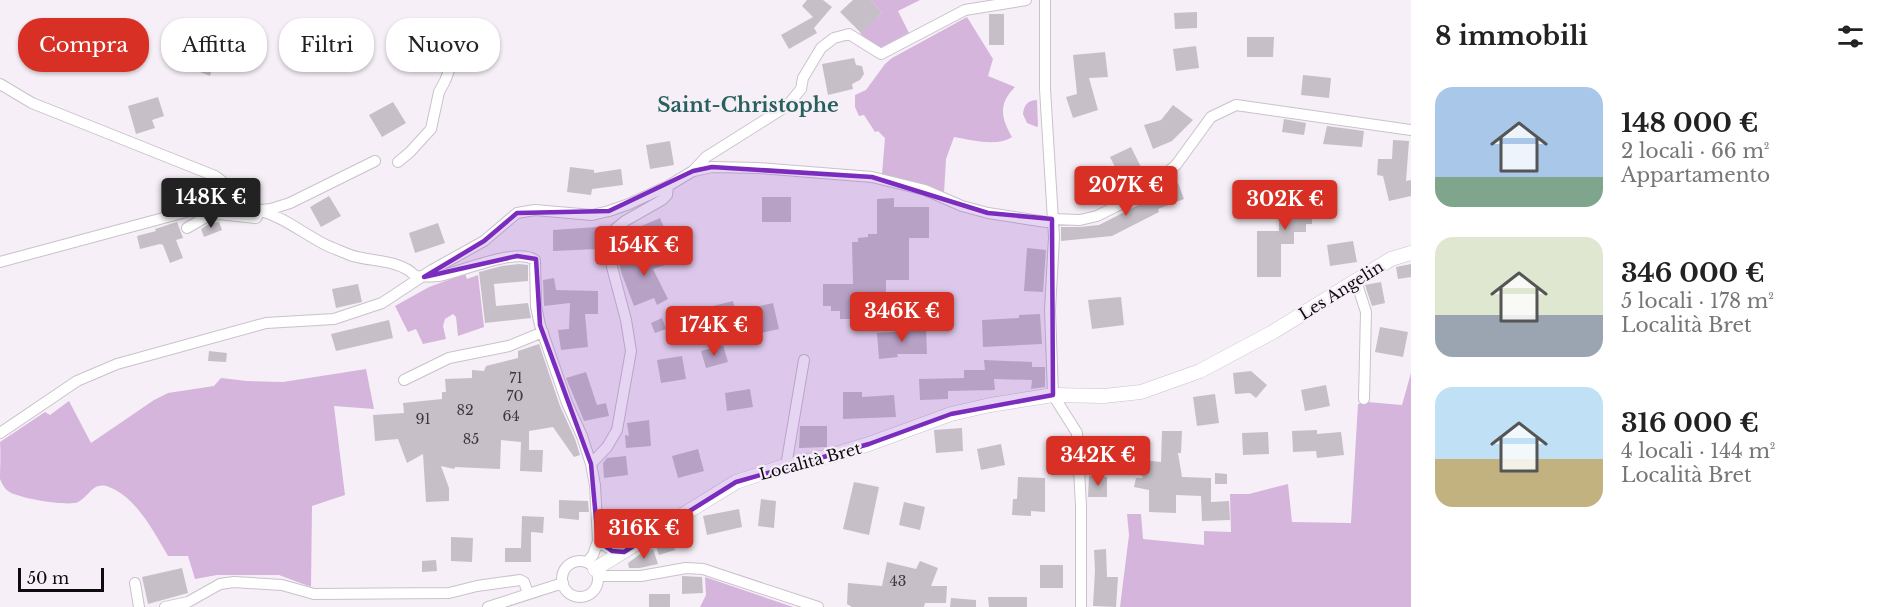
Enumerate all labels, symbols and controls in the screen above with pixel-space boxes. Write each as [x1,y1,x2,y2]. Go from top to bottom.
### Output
chip: Compra [18,18,149,72]
chip: Affitta [161,18,267,72]
chip: Filtri [279,18,374,72]
chip: Nuovo [386,18,500,72]
text: 8 immobili [1435,20,1588,52]
icon: filters [1834,20,1867,53]
district label: Saint-Christophe [657,93,839,117]
text: 148 000 € [1621,107,1759,139]
icon: home [1483,111,1555,183]
text: 2 locali · 66 m² [1621,139,1770,163]
text: Appartamento [1621,163,1770,187]
pin: 207K € [1077,166,1175,217]
text: 207K € [1088,173,1164,197]
pin: 148K € [162,178,260,229]
pin: 302K € [1236,180,1334,231]
text: 148K € [175,185,247,209]
text: 302K € [1246,187,1324,211]
pin: 154K € [595,226,693,277]
text: 154K € [609,233,679,257]
street label: Les Angelin [1295,256,1387,324]
text: 346 000 € [1621,257,1765,289]
icon: home [1483,261,1555,333]
text: 5 locali · 178 m² [1621,289,1774,313]
pin: 346K € [853,292,951,343]
text: 346K € [864,299,940,323]
pin: 174K € [665,306,763,357]
text: 174K € [680,313,748,337]
text: Località Bret [1621,313,1752,337]
house number: 71 [509,369,523,387]
house number: 70 [506,387,524,405]
house number: 82 [456,401,474,419]
house number: 64 [502,407,520,425]
text: 316 000 € [1621,407,1759,439]
house number: 91 [415,410,431,428]
icon: home [1483,411,1555,483]
house number: 85 [463,430,479,448]
pin: 342K € [1049,436,1147,487]
street label: Località Bret [757,438,863,484]
text: 4 locali · 144 m² [1621,439,1776,463]
text: 342K € [1060,443,1136,467]
text: Località Bret [1621,463,1752,487]
pin: 316K € [595,509,693,560]
text: 316K € [608,516,680,540]
scale bar [18,565,104,592]
text: 50 m [27,568,69,588]
house number: 43 [890,572,906,590]

